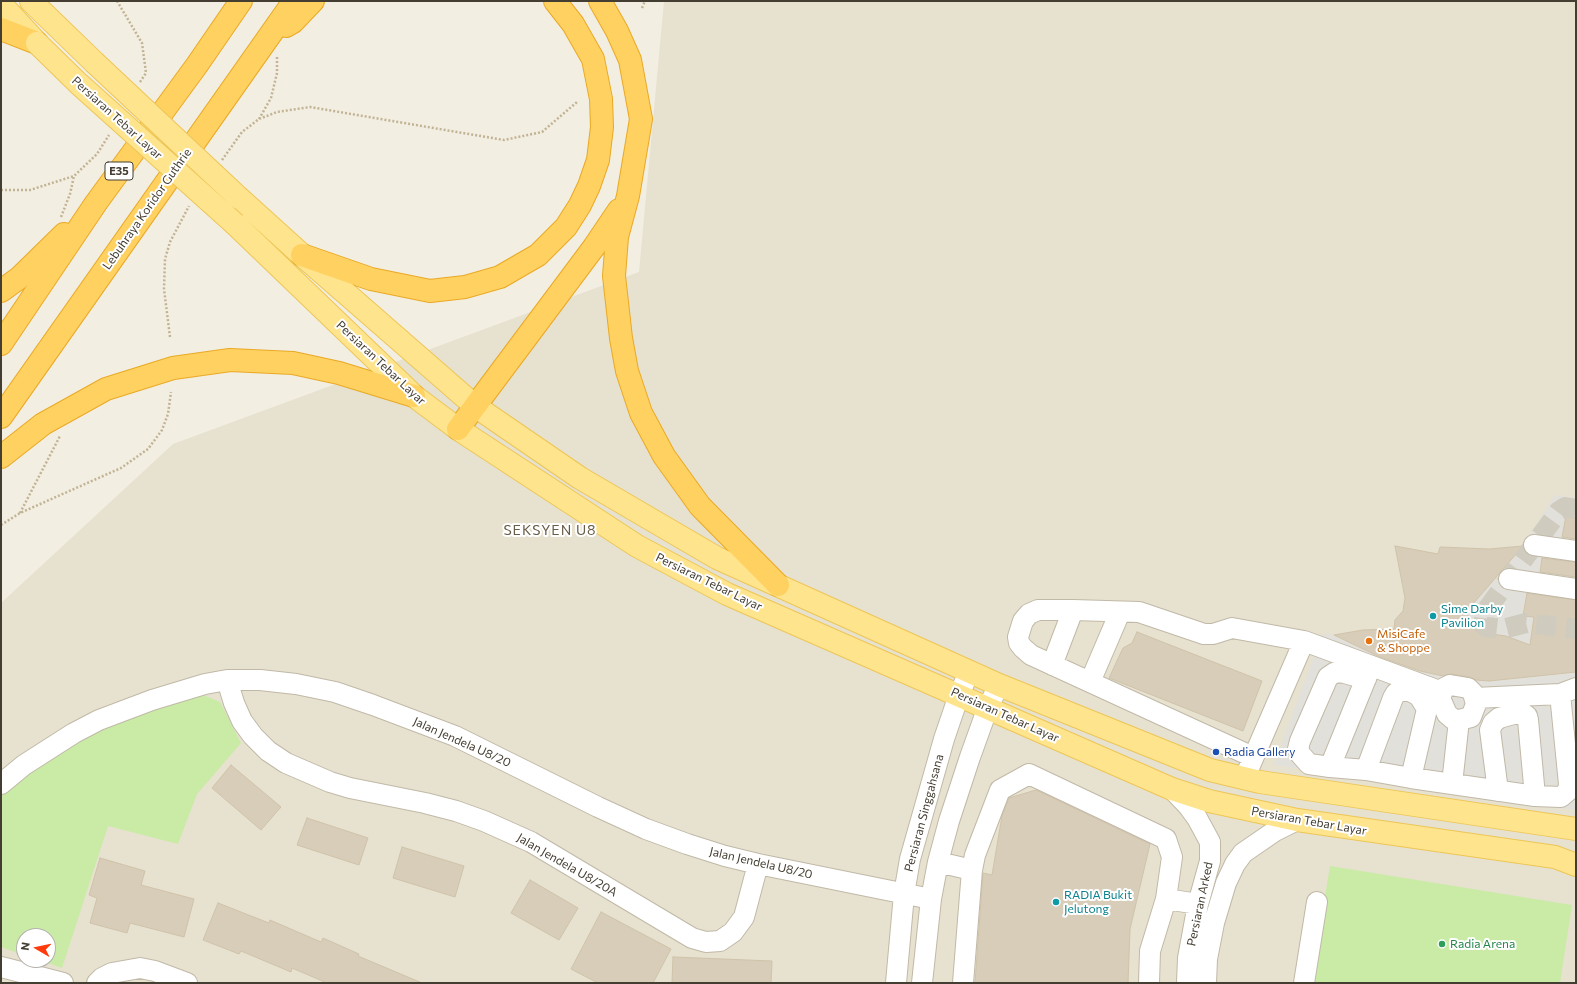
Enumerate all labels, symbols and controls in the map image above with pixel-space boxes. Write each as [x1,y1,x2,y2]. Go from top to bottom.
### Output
street label: Persiaran Tebar Layar [69,74,165,162]
street label: Lebuhraya Koridor Guthrie [100,146,194,272]
road number: E35 [105,162,133,180]
street label: Persiaran Tebar Layar [333,318,429,408]
district label: SEKSYEN U8 [503,522,597,538]
street label: Persiaran Tebar Layar [653,550,765,614]
place label: Sime Darby Pavilion [1441,602,1503,630]
marker: Sime Darby Pavilion [1428,611,1438,621]
place label: MisiCafe & Shoppe [1377,627,1430,655]
marker: MisiCafe & Shoppe [1364,636,1374,646]
street label: Persiaran Tebar Layar [949,685,1061,745]
street label: Jalan Jendela U8/20 [411,714,513,770]
place label: Radia Gallery [1224,745,1295,759]
marker: Radia Gallery [1211,747,1221,757]
street label: Persiaran Singgahsana [901,753,947,873]
street label: Persiaran Tebar Layar [1250,804,1368,838]
street label: Jalan Jendela U8/20A [514,830,620,900]
street label: Jalan Jendela U8/20 [708,844,814,882]
street label: Persiaran Arked [1184,861,1216,947]
place label: RADIA Bukit Jelutong [1064,888,1132,916]
marker: RADIA Bukit Jelutong [1051,897,1061,907]
north arrow [16,928,56,968]
place label: Radia Arena [1450,937,1515,951]
marker: Radia Arena [1437,939,1447,949]
text: N [18,941,32,951]

